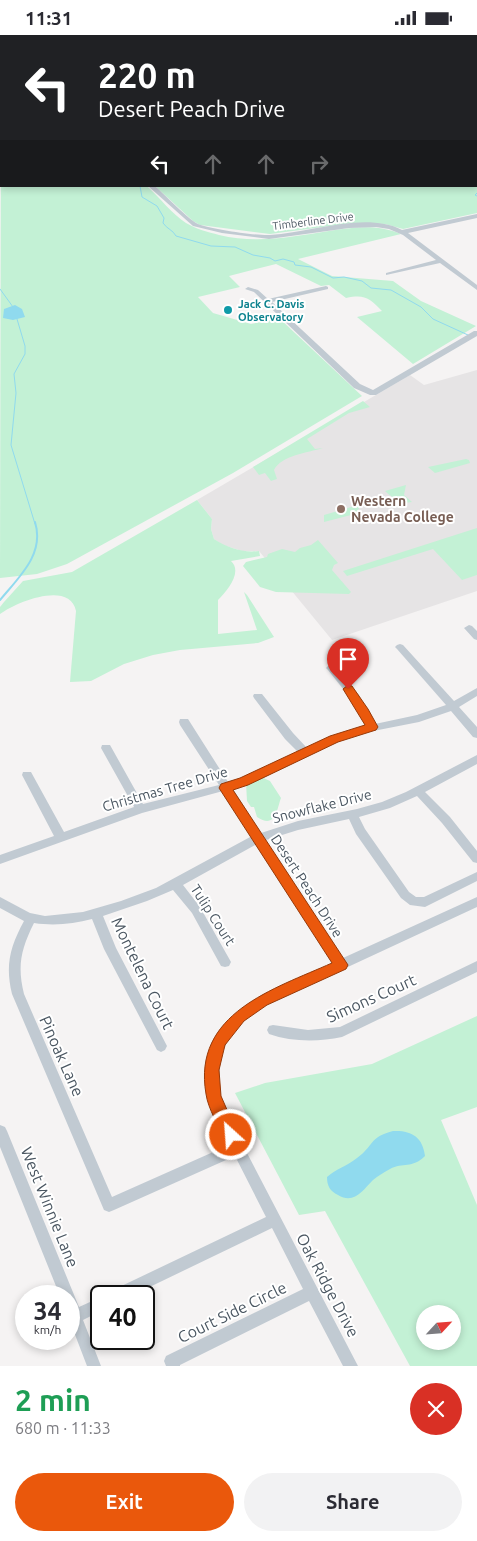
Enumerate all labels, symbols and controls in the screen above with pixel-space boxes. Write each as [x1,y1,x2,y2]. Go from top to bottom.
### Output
text: 11:31 [25,7,73,29]
icon: left [15,55,80,120]
text: 220 m [98,55,196,95]
text: Desert Peach Drive [98,96,285,121]
icon: left [146,150,174,178]
icon: ahead [199,150,227,178]
icon: ahead [252,150,280,178]
icon: right [305,150,333,178]
street label: Timberline Drive [272,210,354,232]
place label: Jack C. Davis Observatory [238,298,304,323]
marker: Jack C. Davis Observatory [222,304,234,316]
place label: Western Nevada College [351,493,454,525]
marker: Western Nevada College [335,503,347,515]
pin [327,638,369,689]
icon: arrive [334,645,362,673]
street label: Christmas Tree Drive [100,763,230,815]
street label: Snowflake Drive [271,786,373,826]
street label: Desert Peach Drive [268,832,346,940]
street label: Tulip Court [187,882,239,949]
street label: Montelena Court [108,914,178,1032]
street label: Simons Court [324,970,419,1026]
street label: Pinoak Lane [36,1013,88,1099]
position arrow [204,1108,256,1160]
street label: West Winnie Lane [18,1144,82,1270]
street label: Oak Ridge Drive [293,1230,363,1340]
street label: Court Side Circle [175,1278,289,1346]
speed limit sign: 40 [90,1285,155,1350]
text: 34 [33,1297,62,1325]
north arrow [416,1305,461,1350]
map controls [416,1305,461,1350]
text: km/h [34,1323,61,1336]
text: 2 min [15,1383,91,1417]
button: close [410,1383,462,1435]
text: 680 m · 11:33 [15,1419,111,1437]
button: Exit [15,1473,234,1531]
button: Share [244,1473,462,1531]

